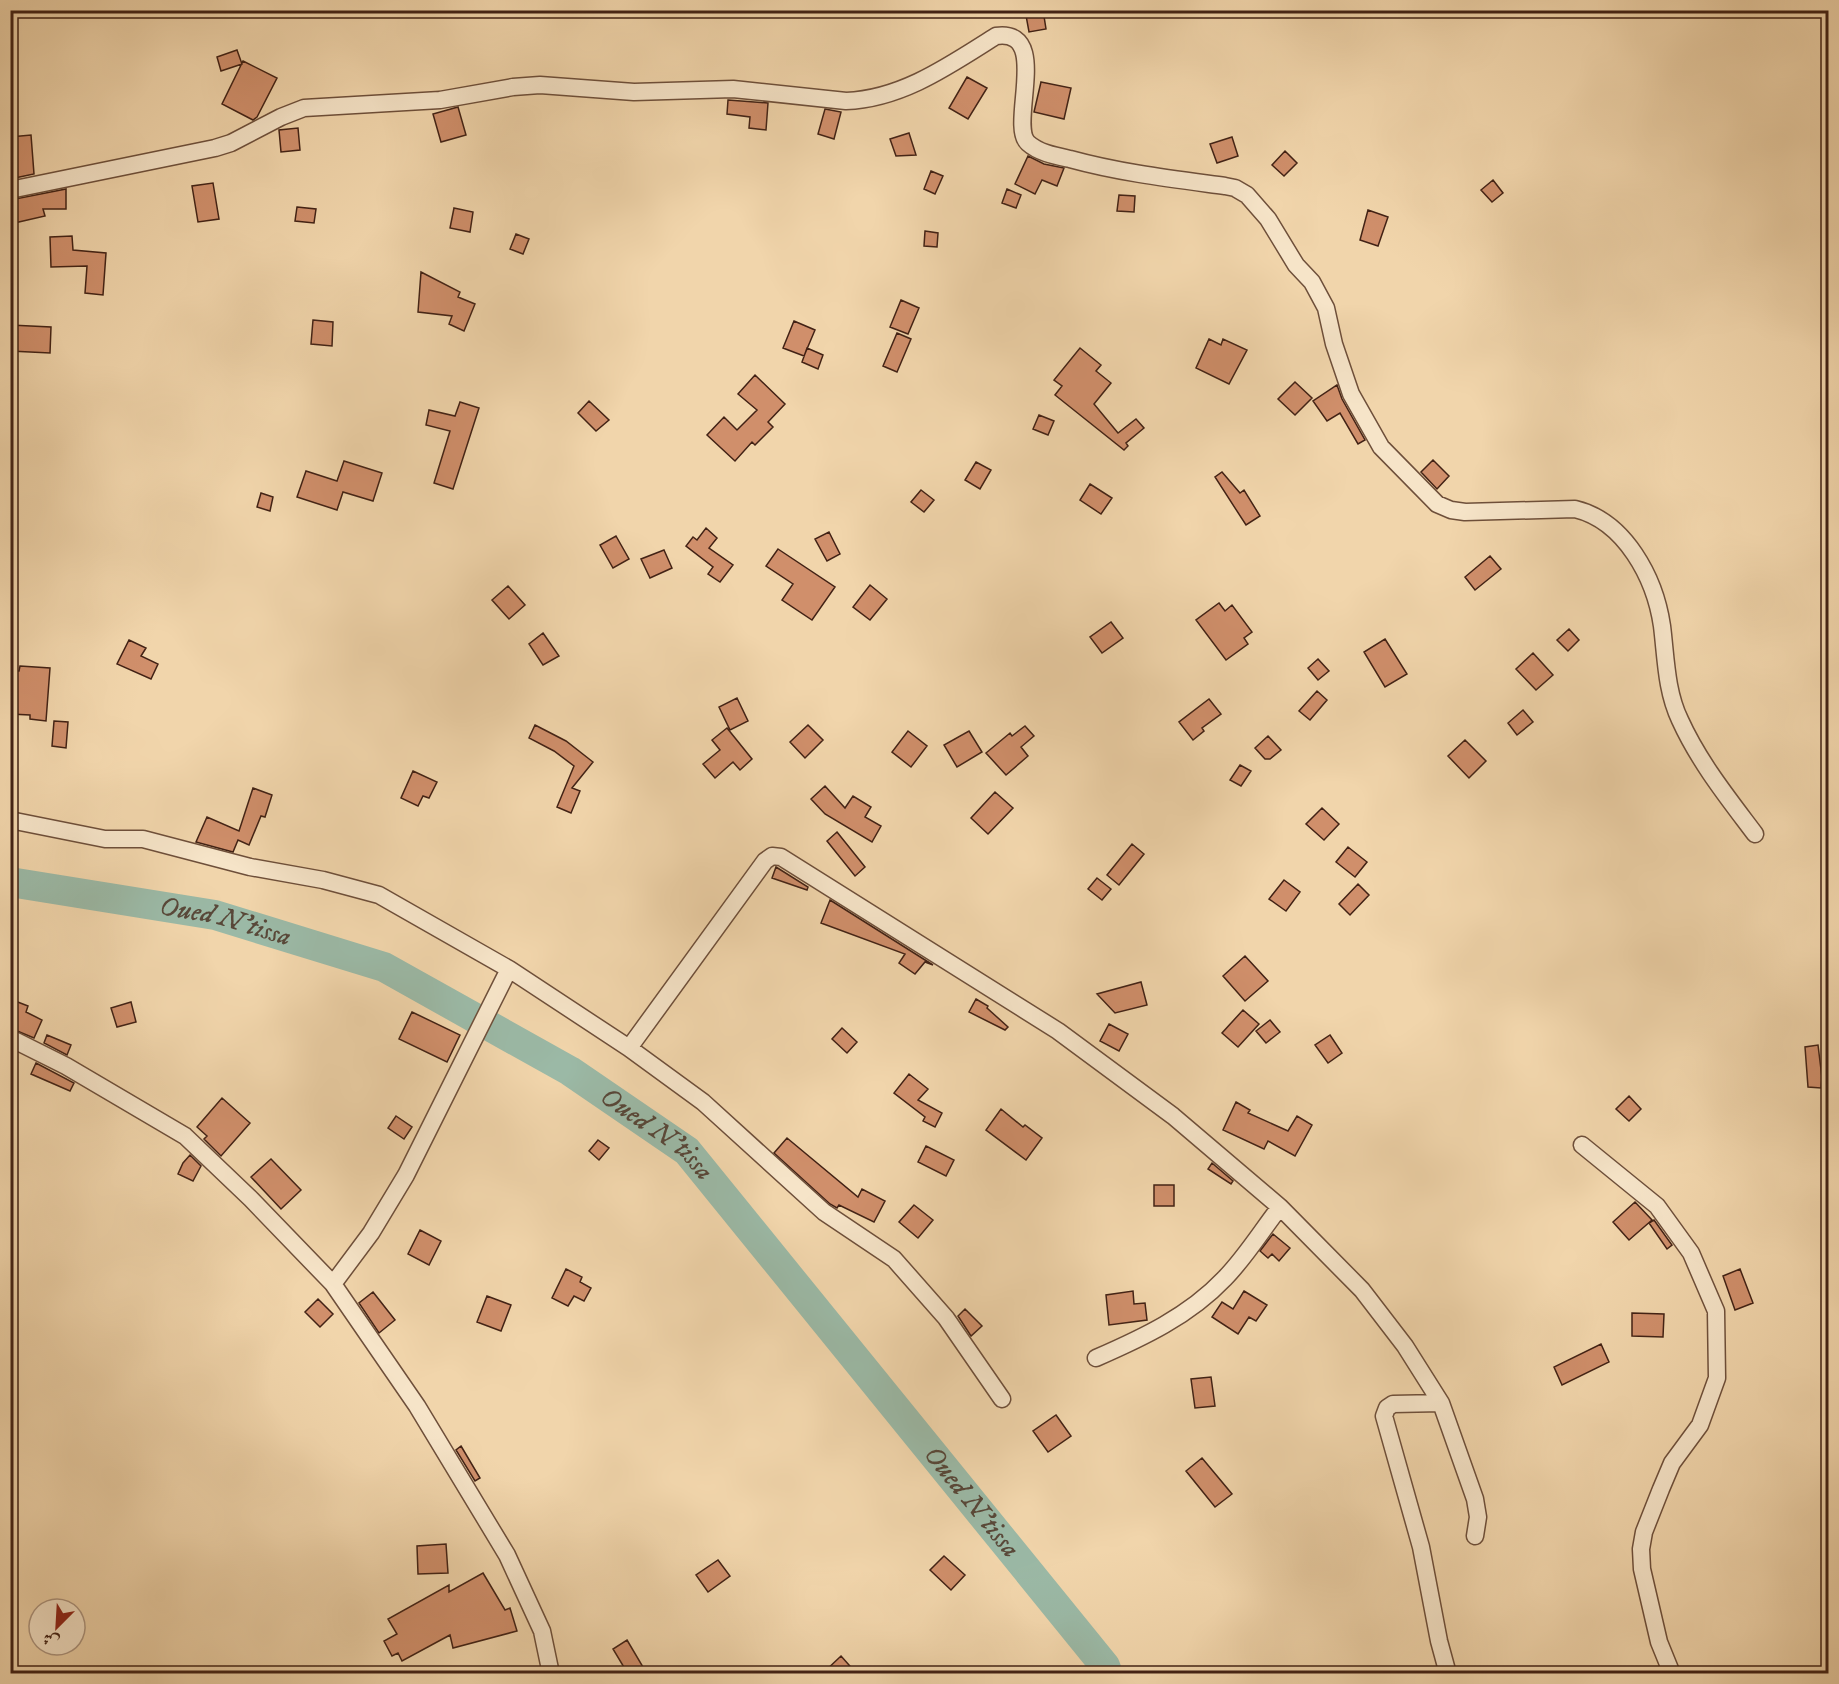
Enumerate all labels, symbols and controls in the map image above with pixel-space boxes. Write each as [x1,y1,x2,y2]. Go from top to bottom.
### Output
water label: Oued N'tissa [157,889,295,954]
water label: Oued N'tissa [594,1080,721,1187]
water label: Oued N'tissa [916,1439,1027,1565]
north arrow [27,1597,87,1657]
text: ش [40,1627,63,1652]

